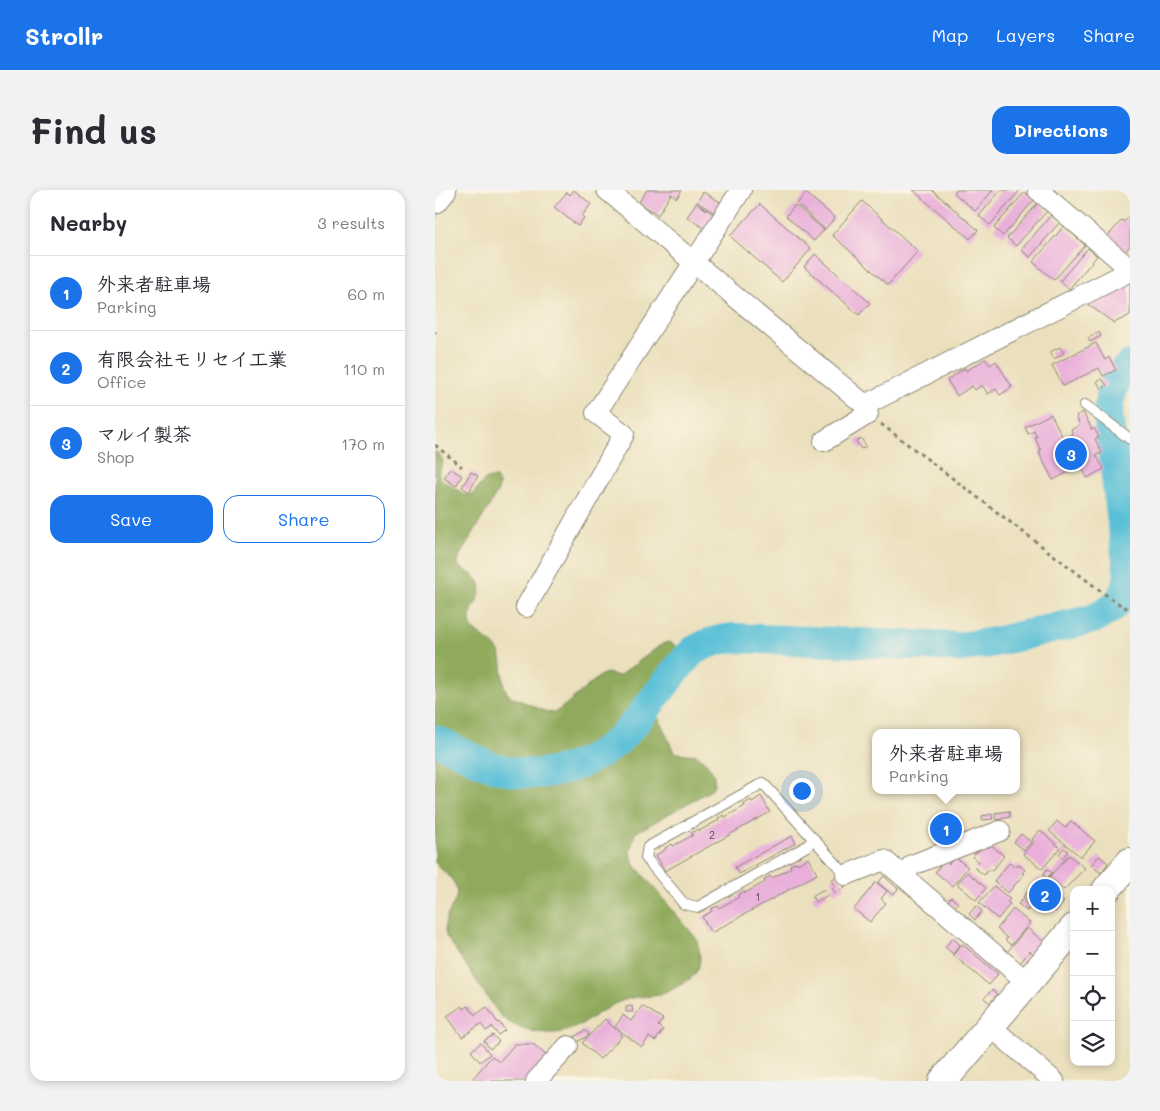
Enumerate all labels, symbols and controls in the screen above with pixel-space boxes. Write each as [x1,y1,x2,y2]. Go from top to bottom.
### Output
text: Strollr [25,20,103,51]
text: Map [932,23,968,47]
text: Layers [996,23,1055,47]
text: Share [1083,23,1135,47]
button: Directions [992,106,1130,154]
text: Find us [30,107,157,153]
text: Nearby [50,209,127,236]
text: 3 results [317,212,385,233]
text: 外来者駐車場 [97,271,211,296]
text: 1 [62,283,70,304]
text: 60 m [348,283,385,304]
text: Parking [97,296,156,317]
text: 有限会社モリセイ工業 [97,346,287,371]
text: 2 [62,358,70,379]
text: 110 m [343,358,385,379]
text: Office [97,371,146,392]
text: マルイ製茶 [97,421,192,446]
text: 3 [61,433,71,454]
text: 170 m [341,433,385,454]
pin: 3 [1055,435,1087,473]
text: Shop [97,446,134,467]
button: Save [50,495,213,543]
button: Share [223,495,385,543]
popup [872,729,1020,794]
text: 外来者駐車場 [889,740,1003,765]
text: Parking [889,765,948,786]
your location [789,778,815,804]
pin: 1 [930,810,962,848]
house number: 2 [709,827,715,842]
pin: 2 [1029,876,1061,914]
map controls [1070,886,1115,1066]
button: + [1070,886,1115,931]
house number: 1 [756,889,760,904]
button: − [1070,931,1115,976]
button: locate [1070,976,1115,1021]
button: layers [1070,1021,1115,1066]

